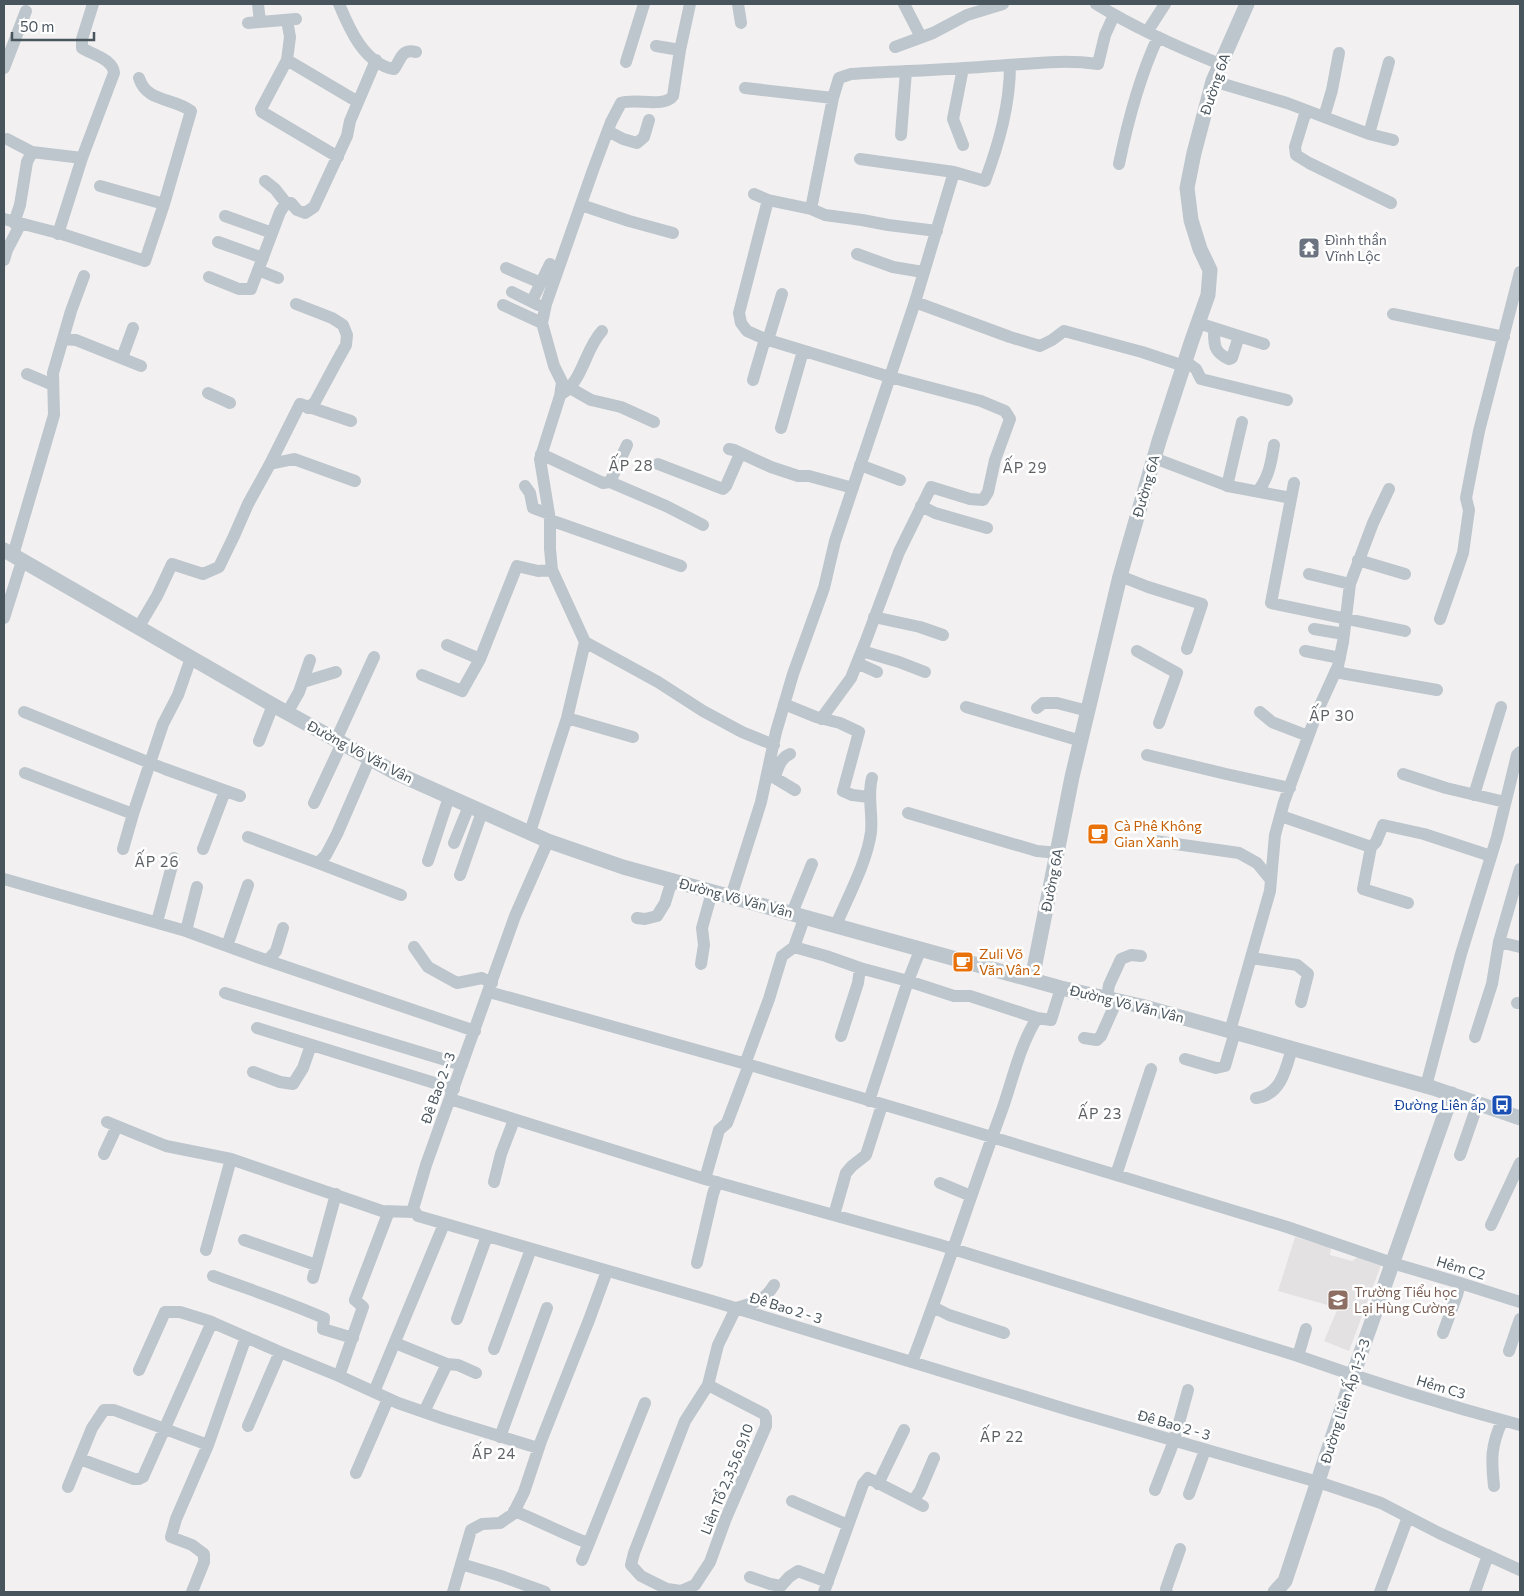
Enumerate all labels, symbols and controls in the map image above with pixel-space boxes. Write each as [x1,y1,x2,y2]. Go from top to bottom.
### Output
scale bar [12,10,95,42]
text: 50 m [20,17,54,35]
street label: Đường 6A [1196,50,1233,118]
place label: Đình thần Vĩnh Lộc [1324,231,1387,264]
temple icon: Đình thần Vĩnh Lộc [1297,236,1321,260]
street label: Đường 6A [1128,452,1163,520]
district label: ẤP 28 [608,453,654,474]
district label: ẤP 29 [1002,455,1048,476]
district label: ẤP 30 [1309,703,1355,724]
street label: Đường Võ Văn Vân [304,716,416,787]
place label: Cà Phê Không Gian Xanh [1114,817,1202,850]
cafe icon: Cà Phê Không Gian Xanh [1086,822,1110,846]
street label: Đường 6A [1037,846,1066,914]
district label: ẤP 26 [134,849,180,870]
street label: Đường Võ Văn Vân [676,874,795,921]
place label: Zuli Võ Văn Vân 2 [979,945,1041,978]
cafe icon: Zuli Võ Văn Vân 2 [951,950,975,974]
street label: Đường Võ Văn Vân [1067,981,1186,1026]
street label: Đê Bao 2 - 3 [416,1050,458,1127]
bus stop icon: Đường Liên ấp [1490,1093,1514,1117]
place label: Đường Liên ấp [1393,1096,1486,1113]
district label: ẤP 23 [1078,1101,1122,1122]
street label: Hẻm C2 [1435,1252,1488,1283]
place label: Trường Tiểu học Lại Hùng Cường [1354,1283,1457,1316]
street label: Đê Bao 2 - 3 [747,1288,824,1327]
school or university icon: Trường Tiểu học Lại Hùng Cường [1326,1288,1350,1312]
street label: Đường Liên Ấp 1-2-3 [1315,1336,1373,1466]
street label: Hẻm C3 [1415,1371,1468,1402]
street label: Đê Bao 2 - 3 [1135,1406,1212,1443]
street label: Liên Tổ 2,3,5,6,9,10 [697,1421,757,1537]
district label: ẤP 22 [980,1424,1024,1445]
district label: ẤP 24 [472,1441,516,1462]

